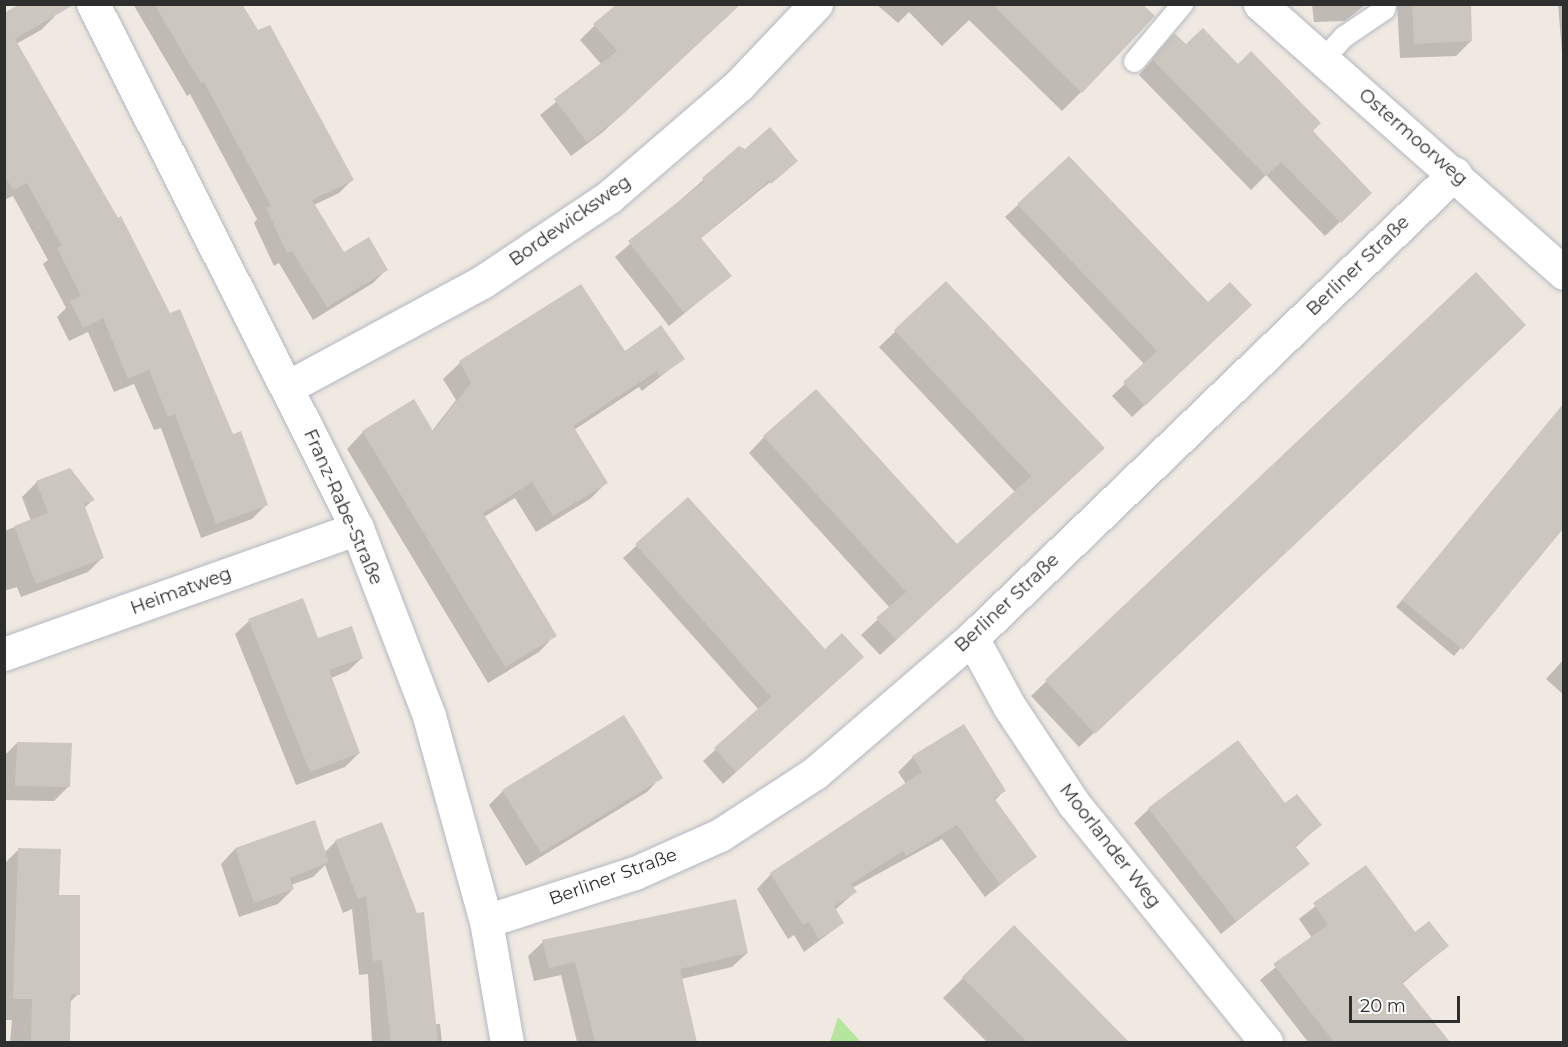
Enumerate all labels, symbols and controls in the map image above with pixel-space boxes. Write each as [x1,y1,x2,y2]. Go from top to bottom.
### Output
street label: Ostermoorweg [1354,84,1472,190]
street label: Bordewicksweg [505,171,635,271]
street label: Berliner Straße [1302,211,1414,321]
street label: Franz-Rabe-Straße [299,426,387,588]
street label: Berliner Straße [950,549,1064,657]
street label: Heimatweg [128,563,234,619]
street label: Moorlander Weg [1055,780,1165,912]
street label: Berliner Straße [546,844,680,910]
scale bar [1352,984,1463,1022]
text: 20 m [1360,995,1406,1017]

